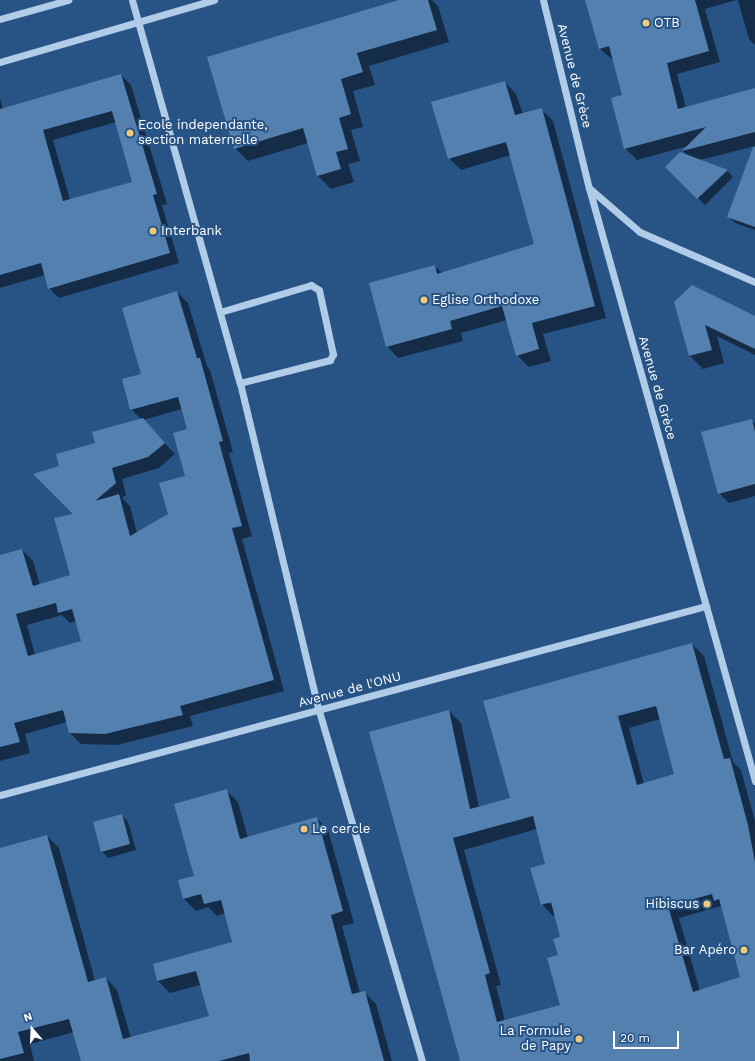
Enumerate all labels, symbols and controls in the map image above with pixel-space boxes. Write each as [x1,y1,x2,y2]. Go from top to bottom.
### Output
place label: OTB [654,15,680,31]
marker: OTB [641,18,651,28]
street label: Avenue de Grèce [553,22,595,130]
place label: Ecole independante, section maternelle [138,118,268,149]
marker: Ecole independante, section maternelle [125,128,135,138]
place label: Interbank [161,223,222,239]
marker: Interbank [148,226,158,236]
place label: Eglise Orthodoxe [432,292,539,308]
marker: Eglise Orthodoxe [419,295,429,305]
street label: Avenue de Grèce [635,334,679,442]
street label: Avenue de l'ONU [297,669,403,711]
place label: Le cercle [312,821,370,837]
marker: Le cercle [299,824,309,834]
place label: Hibiscus [645,896,699,912]
marker: Hibiscus [702,899,712,909]
place label: Bar Apéro [673,942,736,958]
marker: Bar Apéro [739,945,749,955]
north arrow [12,1009,52,1049]
text: N [22,1010,34,1025]
scale bar [615,1023,681,1049]
place label: La Formule de Papy [499,1024,571,1055]
text: 20 m [620,1031,650,1045]
marker: La Formule de Papy [574,1034,584,1044]

